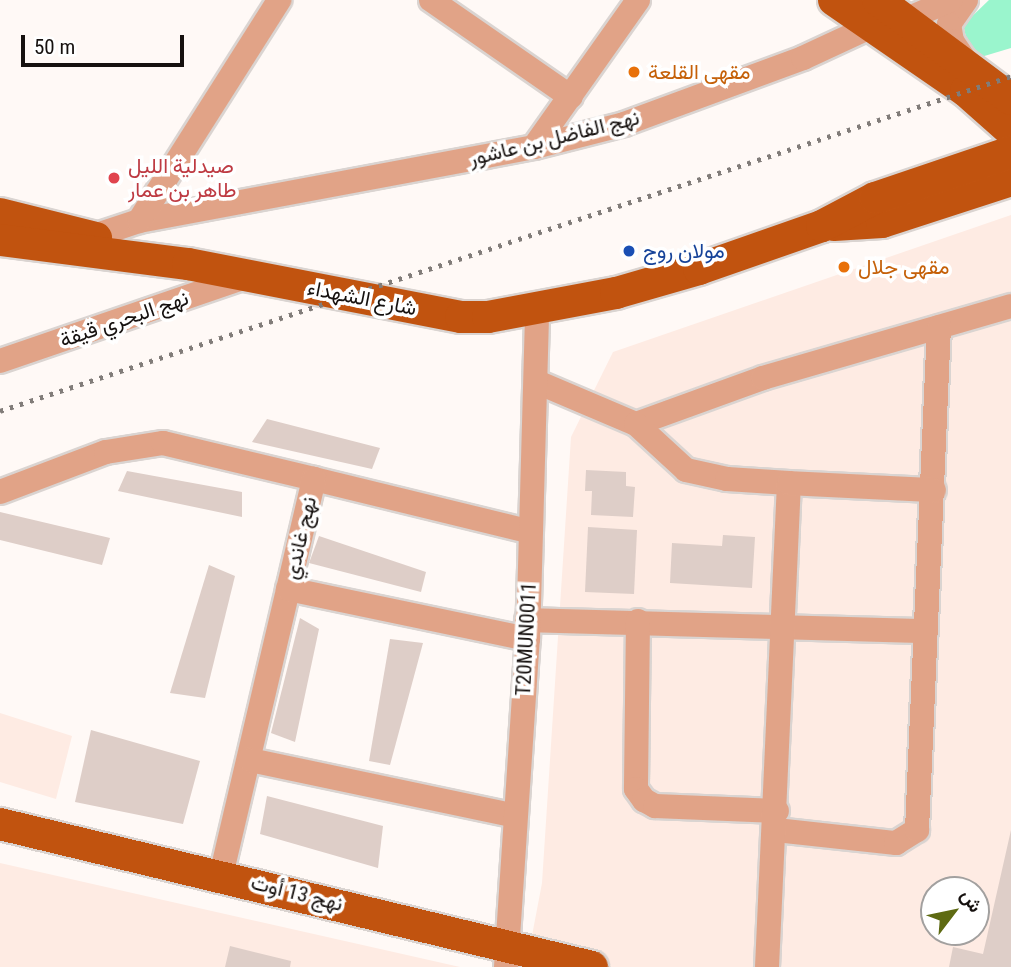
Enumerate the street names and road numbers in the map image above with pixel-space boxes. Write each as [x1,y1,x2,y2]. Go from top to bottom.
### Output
street label: نهج الفاضل بن عاشور [466,105,642,171]
street label: شارع الشهداء [305,275,419,321]
street label: نهج البحري قيقة [56,285,192,353]
street label: نهج غاندي [278,494,322,582]
street label: T20MUN0011 [510,582,542,696]
street label: نهج 13 أوت [248,869,346,917]

